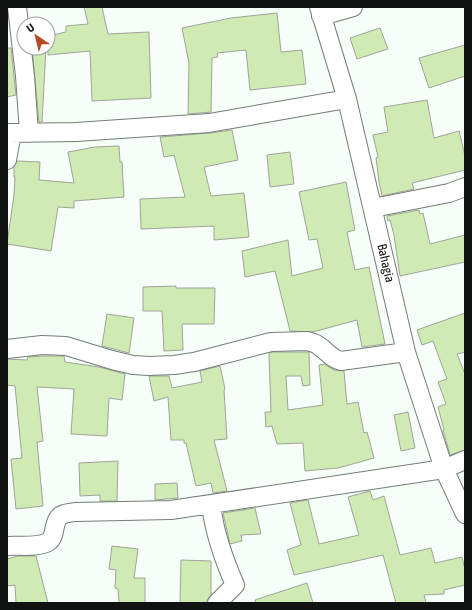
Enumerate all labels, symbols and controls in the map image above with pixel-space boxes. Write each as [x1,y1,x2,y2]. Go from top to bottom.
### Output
north arrow [16,16,56,56]
text: U [24,21,36,35]
street label: Bahagia [374,242,398,284]

